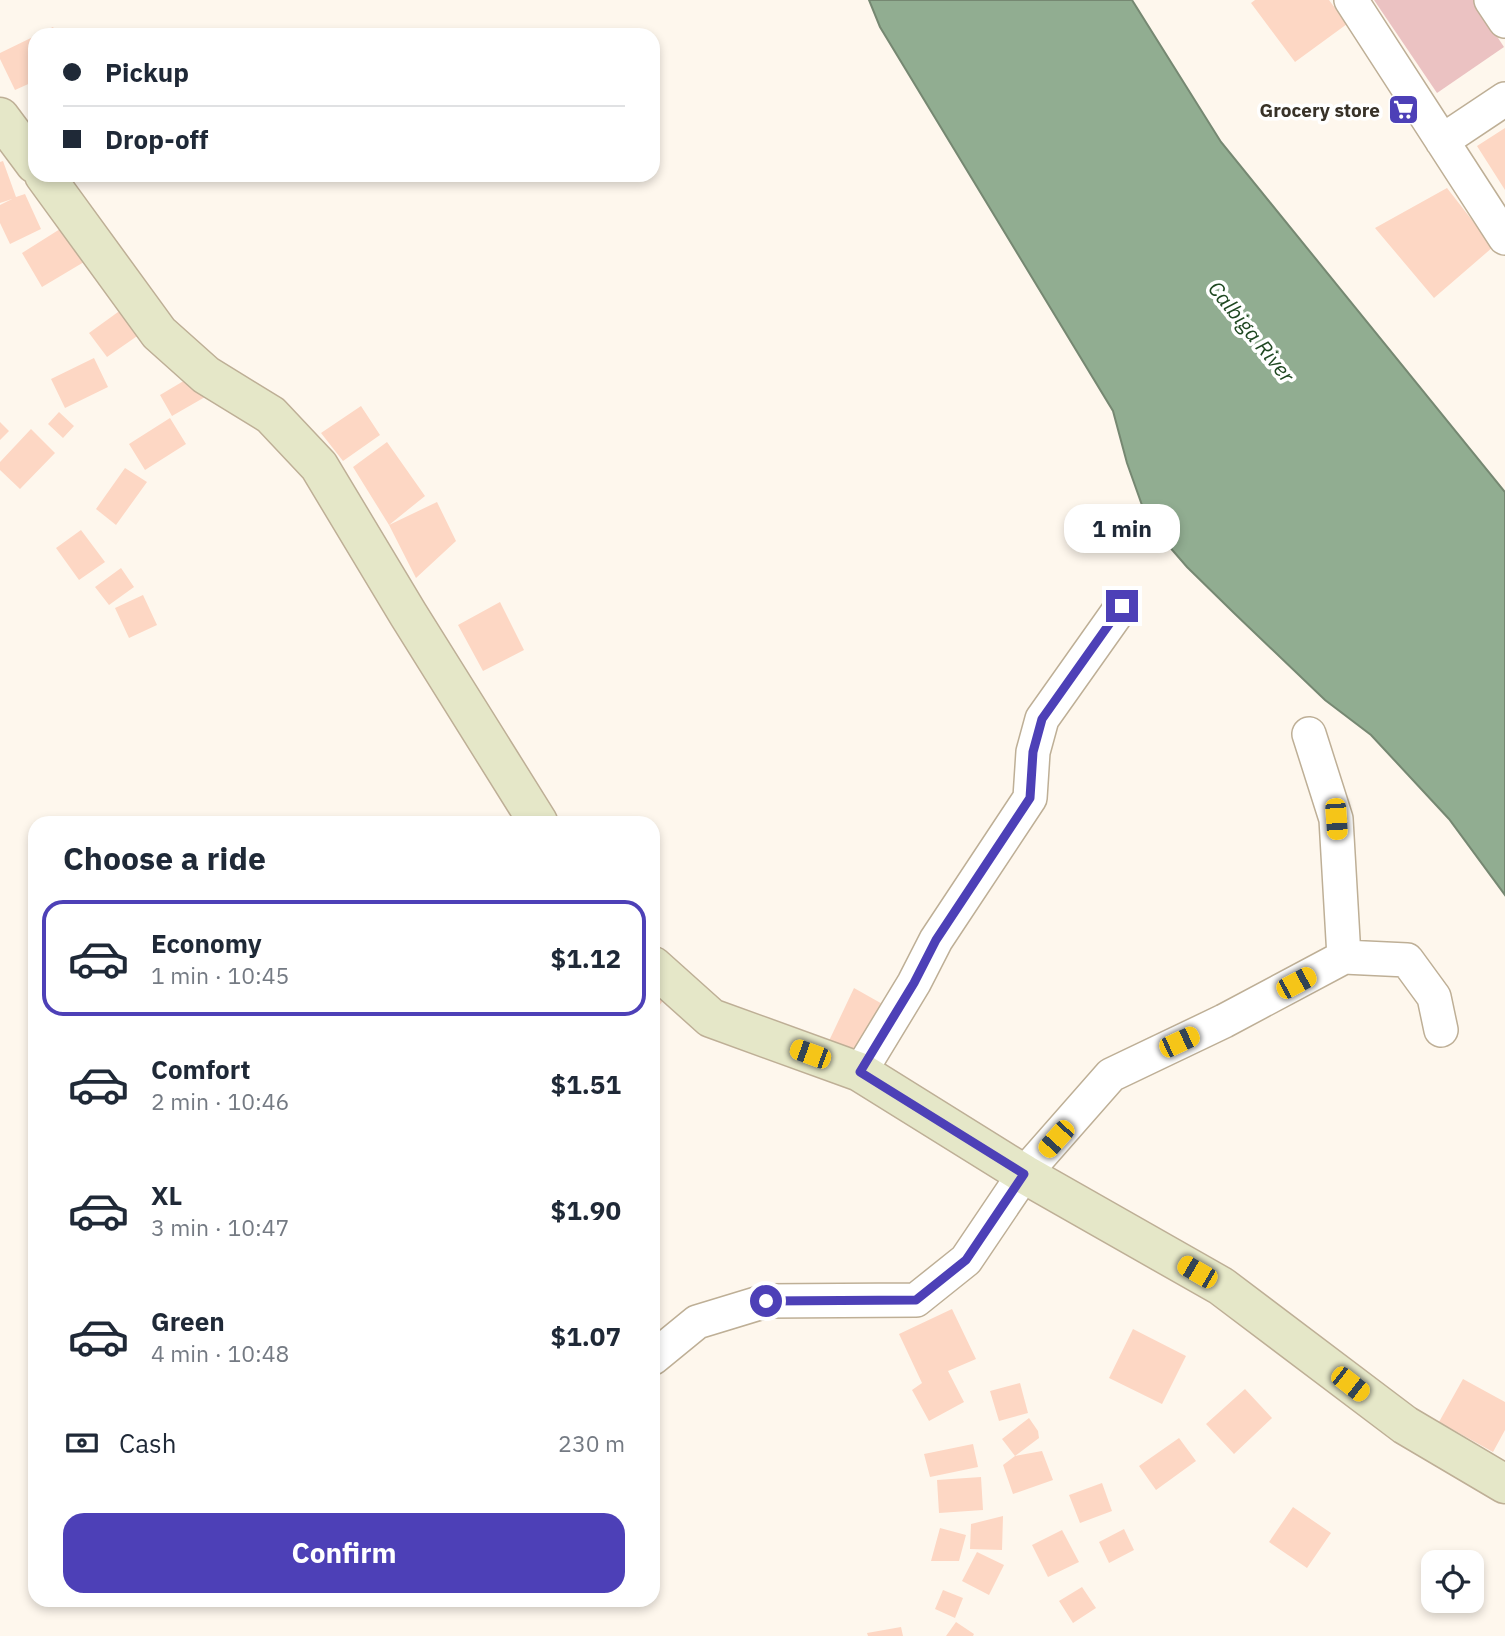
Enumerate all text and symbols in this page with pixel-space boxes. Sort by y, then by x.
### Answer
text: Pickup [105,55,189,89]
supermarket icon: Grocery store [1386,93,1420,127]
place label: Grocery store [1260,98,1380,122]
text: Drop-off [105,122,208,156]
water label: Calbiga River [1202,275,1302,389]
callout: 1 min [1064,504,1180,554]
text: 1 min [1092,513,1152,543]
route end [1106,590,1138,622]
car [1325,797,1348,841]
text: Choose a ride [63,837,266,879]
text: Economy [151,926,262,960]
icon: car [67,927,130,990]
text: $1.12 [551,941,621,975]
text: 1 min · 10:45 [151,960,289,990]
car [1273,964,1320,1002]
car [1156,1024,1203,1060]
car [787,1037,834,1071]
text: Comfort [151,1052,250,1086]
icon: car [67,1053,130,1116]
text: $1.51 [551,1067,621,1101]
text: 2 min · 10:46 [151,1086,289,1116]
car [1035,1116,1078,1162]
text: XL [151,1178,182,1212]
icon: car [67,1179,130,1242]
text: $1.90 [551,1193,621,1227]
text: 3 min · 10:47 [151,1212,289,1242]
car [1174,1252,1221,1292]
route start [750,1285,782,1317]
text: Green [151,1304,225,1338]
icon: car [67,1305,130,1368]
text: $1.07 [551,1319,621,1353]
text: 4 min · 10:48 [151,1338,289,1368]
car [1327,1363,1374,1405]
icon: cash [63,1424,101,1462]
text: Cash [119,1426,176,1460]
text: 230 m [558,1428,625,1458]
button: Confirm [63,1513,625,1593]
map controls [1421,1550,1484,1613]
button: locate [1421,1550,1484,1613]

